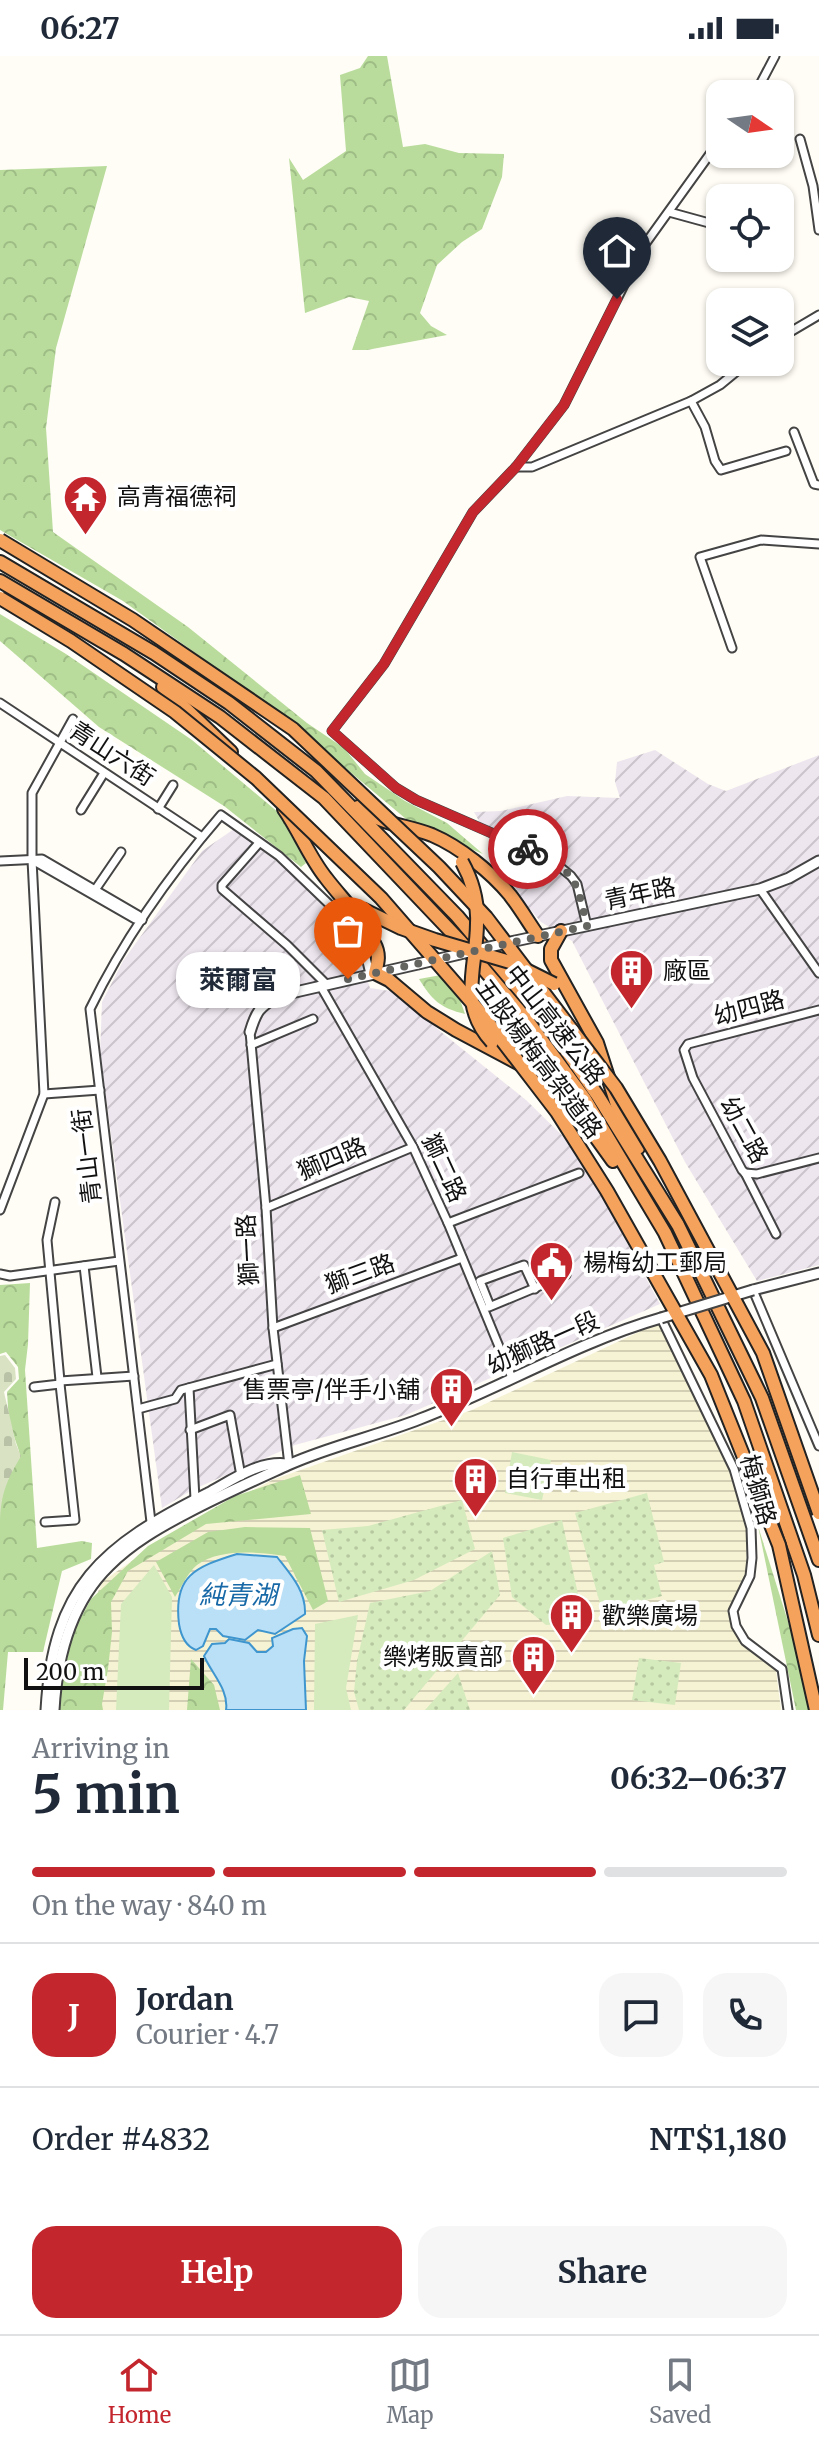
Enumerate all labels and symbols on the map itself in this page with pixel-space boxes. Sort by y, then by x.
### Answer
north arrow [706,80,794,168]
pin [583,217,651,299]
temple icon: 高青福德祠 [62,473,110,536]
place label: 高青福德祠 [117,481,237,512]
street label: 青山六街 [64,714,161,793]
courier [488,809,568,889]
street label: 青年路 [601,871,678,916]
pin [314,897,382,979]
building icon: 廠區 [608,947,656,1010]
callout: 萊爾富 [176,951,300,1007]
place label: 廠區 [663,955,711,986]
street label: 中山高速公路 [499,958,612,1091]
street label: 五股楊梅高架道路 [469,973,610,1145]
street label: 幼四路 [710,983,788,1032]
street label: 幼二路 [713,1091,775,1169]
street label: 青山一街 [65,1107,108,1206]
street label: 獅二路 [415,1129,474,1207]
street label: 獅四路 [293,1130,371,1187]
street label: 獅一路 [230,1213,265,1287]
public building icon: 楊梅幼工郵局 [528,1239,576,1302]
street label: 獅三路 [321,1247,399,1300]
place label: 楊梅幼工郵局 [583,1247,727,1278]
street label: 幼獅路一段 [482,1304,604,1381]
building icon: 售票亭/伴手小舖 [427,1366,475,1429]
place label: 售票亭/伴手小舖 [243,1374,420,1405]
street label: 梅獅路 [734,1451,783,1529]
building icon: 自行車出租 [451,1455,499,1518]
place label: 自行車出租 [506,1463,626,1494]
water label: 純青湖 [199,1578,281,1611]
building icon: 歡樂廣場 [547,1592,595,1655]
place label: 歡樂廣場 [602,1600,698,1631]
building icon: 樂烤販賣部 [510,1633,558,1696]
place label: 樂烤販賣部 [383,1641,503,1672]
scale bar [24,1654,204,1690]

